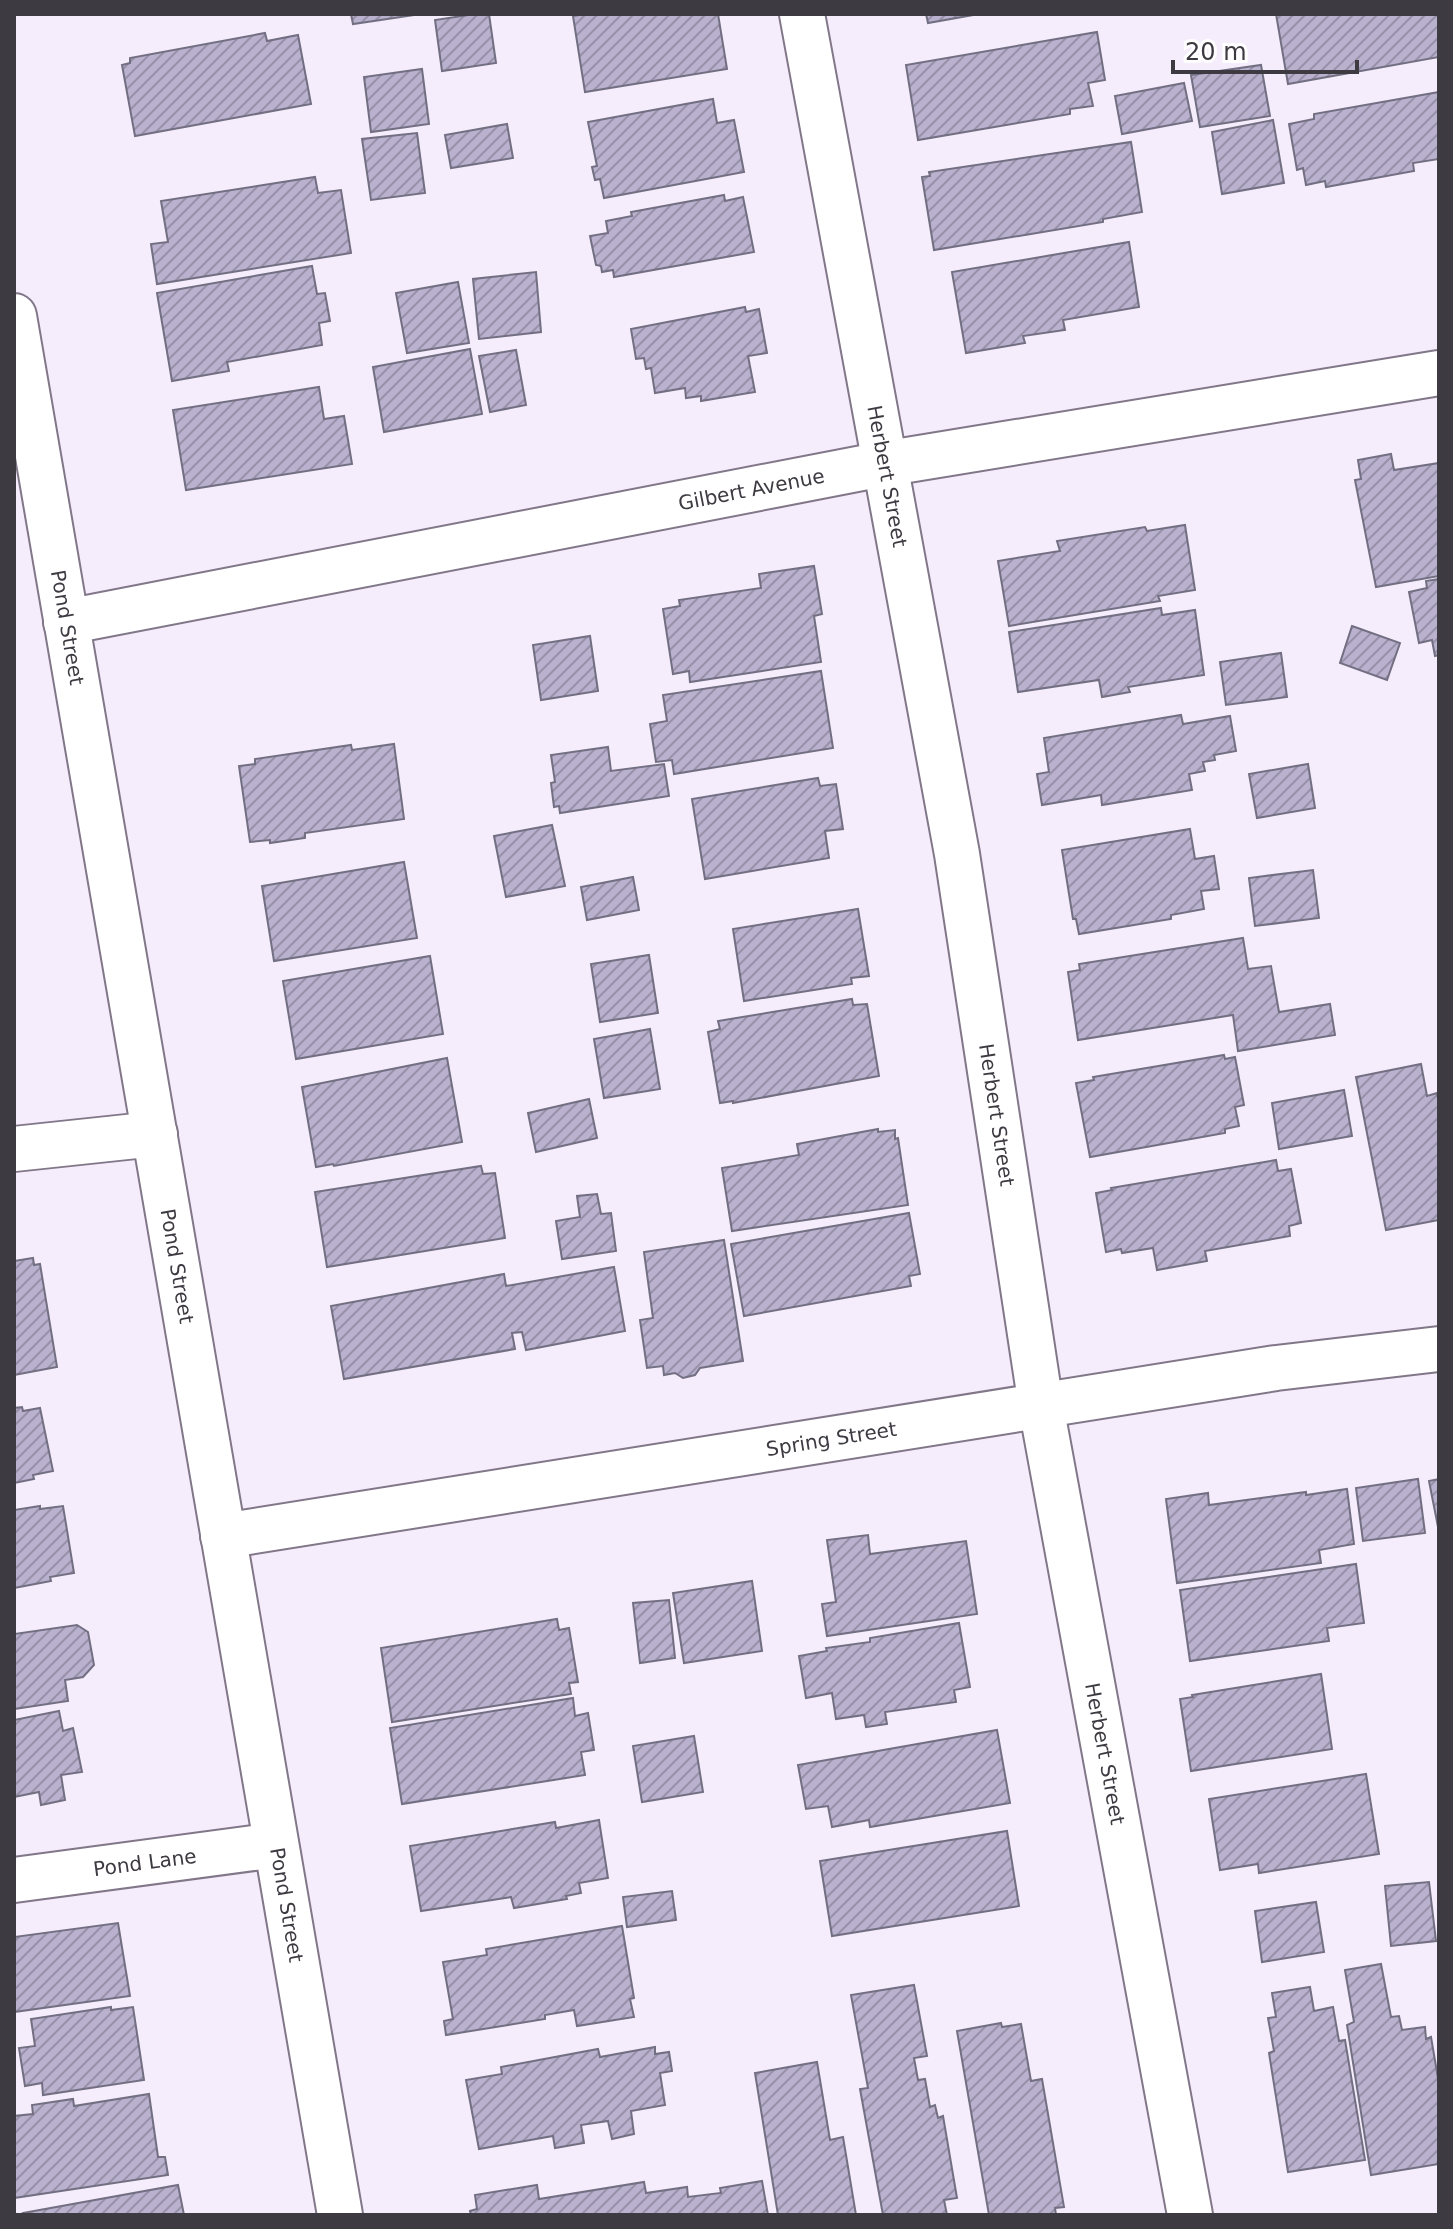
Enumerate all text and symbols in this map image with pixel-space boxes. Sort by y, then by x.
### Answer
scale bar [1173,24,1357,74]
text: 20 m [1185,38,1247,66]
street label: Herbert Street [862,403,912,549]
street label: Gilbert Avenue [676,464,826,515]
street label: Pond Street [46,568,89,687]
street label: Herbert Street [974,1042,1019,1188]
street label: Pond Street [155,1207,199,1326]
street label: Spring Street [764,1417,898,1461]
street label: Herbert Street [1080,1681,1130,1827]
street label: Pond Lane [92,1844,198,1881]
street label: Pond Street [265,1845,308,1964]

